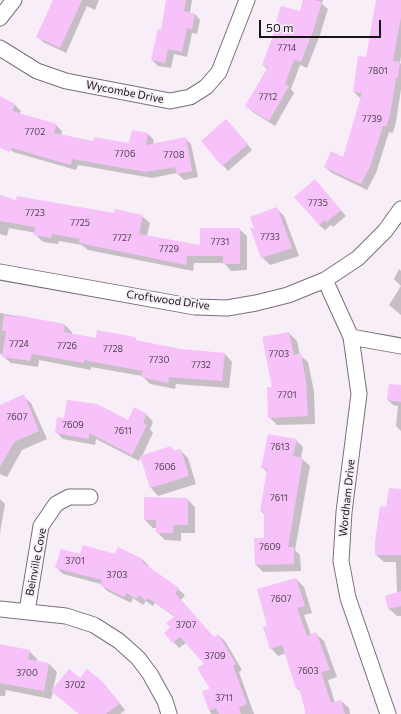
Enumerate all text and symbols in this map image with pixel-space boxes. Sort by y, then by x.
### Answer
scale bar [261,12,383,38]
text: 50 m [266,20,294,34]
house number: 7714 [278,43,296,53]
house number: 7801 [368,66,388,76]
street label: Wycombe Drive [85,78,165,106]
house number: 7712 [259,92,277,102]
house number: 7739 [362,114,382,124]
house number: 7702 [25,127,45,137]
house number: 7706 [115,149,135,159]
house number: 7708 [164,150,184,160]
house number: 7735 [308,198,328,208]
house number: 7723 [25,208,45,218]
house number: 7725 [70,218,90,228]
house number: 7733 [260,232,280,242]
house number: 7727 [112,233,132,243]
house number: 7731 [211,237,229,247]
house number: 7729 [159,244,179,254]
street label: Croftwood Drive [126,288,210,312]
house number: 7724 [9,339,29,349]
house number: 7726 [57,341,77,351]
house number: 7728 [103,344,123,354]
house number: 7703 [269,349,289,359]
house number: 7730 [149,355,169,365]
house number: 7732 [191,360,211,370]
house number: 7701 [277,390,297,400]
house number: 7607 [7,412,27,422]
house number: 7609 [62,420,84,430]
house number: 7611 [114,426,132,436]
house number: 7613 [270,442,290,452]
street label: Wordham Drive [336,459,358,537]
house number: 7606 [154,462,176,472]
house number: 7611 [270,493,288,503]
street label: Beinville Cove [23,527,49,597]
house number: 7609 [259,542,281,552]
house number: 3701 [65,556,85,566]
house number: 3703 [107,570,127,580]
house number: 7607 [271,594,291,604]
house number: 3707 [176,620,196,630]
house number: 3709 [204,651,226,661]
house number: 7603 [297,666,319,676]
house number: 3700 [16,668,38,678]
house number: 3702 [65,680,85,690]
house number: 3711 [215,693,233,703]

